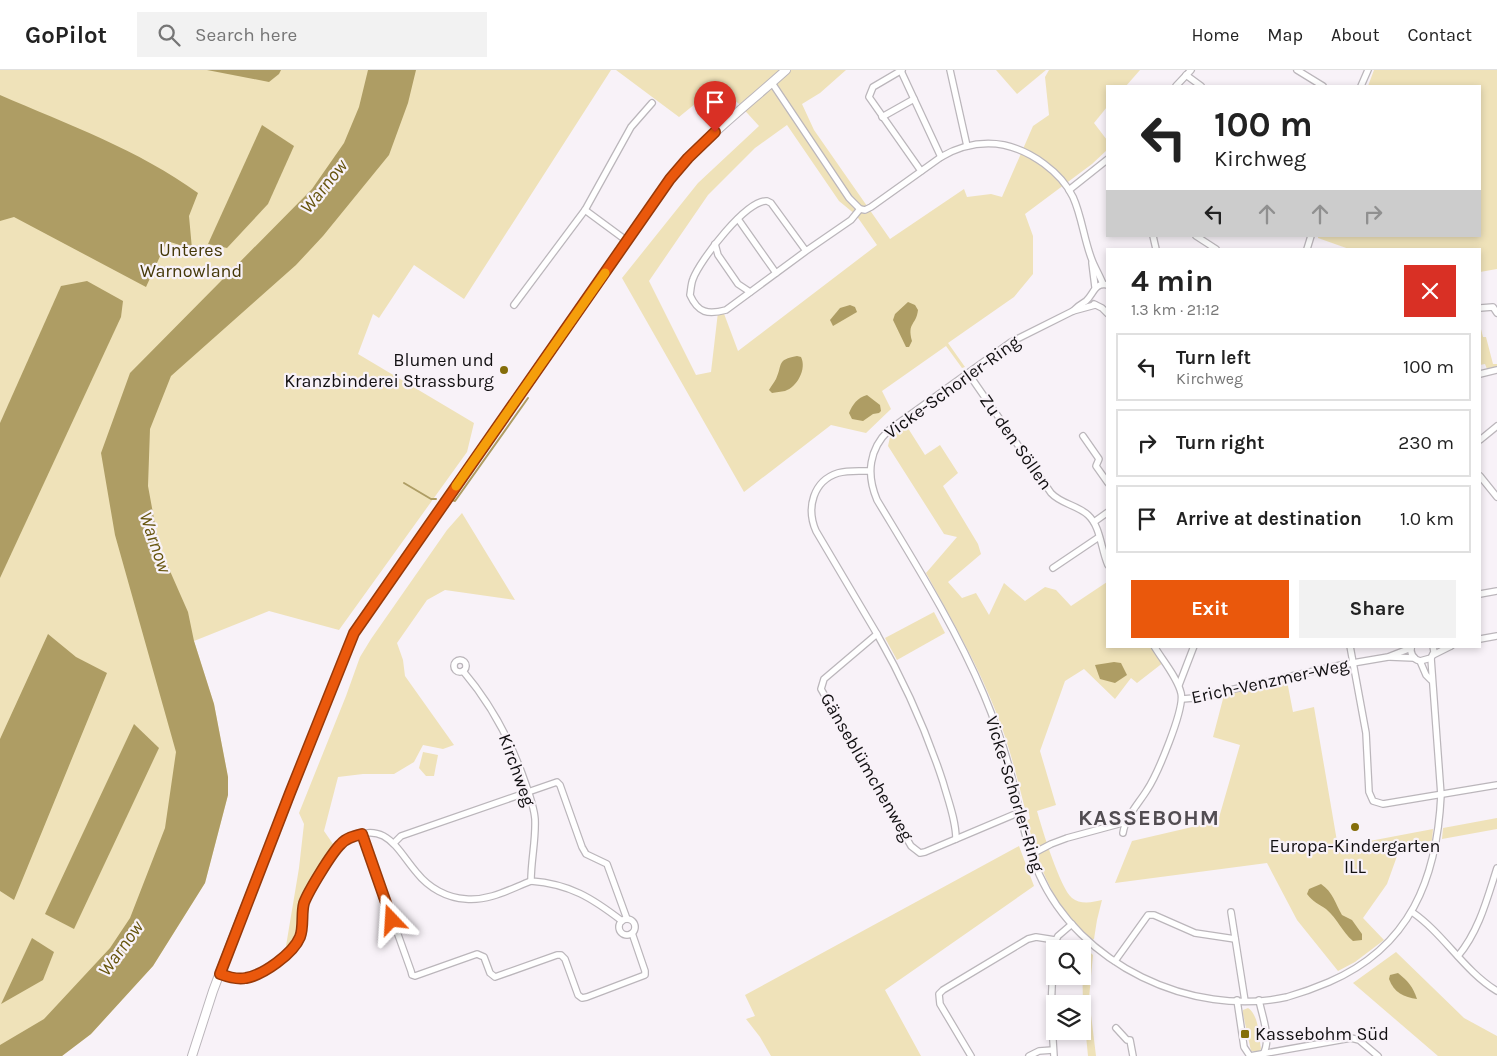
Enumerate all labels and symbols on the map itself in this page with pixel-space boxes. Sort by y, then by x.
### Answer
pin [694,81,736,132]
water label: Warnow [295,155,352,218]
park label: Unteres Warnowland [140,239,242,282]
street label: Vicke-Schorler-Ring [880,330,1024,444]
place label: Blumen und Kranzbinderei Strassburg [284,349,494,392]
marker: Blumen und Kranzbinderei Strassburg [498,364,510,376]
street label: Zu den Söllen [975,390,1057,494]
water label: Warnow [134,509,176,576]
street label: Erich-Venzmer-Weg [1189,654,1351,708]
street label: Gänseblümchenweg [816,689,918,845]
street label: Vicke-Schorler-Ring [981,713,1049,875]
street label: Kirchweg [494,731,540,809]
district label: KASSEBOHM [1078,805,1220,831]
marker: Europa-Kindergarten ILL [1349,821,1361,833]
place label: Europa-Kindergarten ILL [1270,835,1440,878]
position arrow [365,893,417,945]
water label: Warnow [93,916,149,980]
place label: Kassebohm Süd [1255,1023,1389,1045]
marker: Kassebohm Süd [1239,1028,1251,1040]

